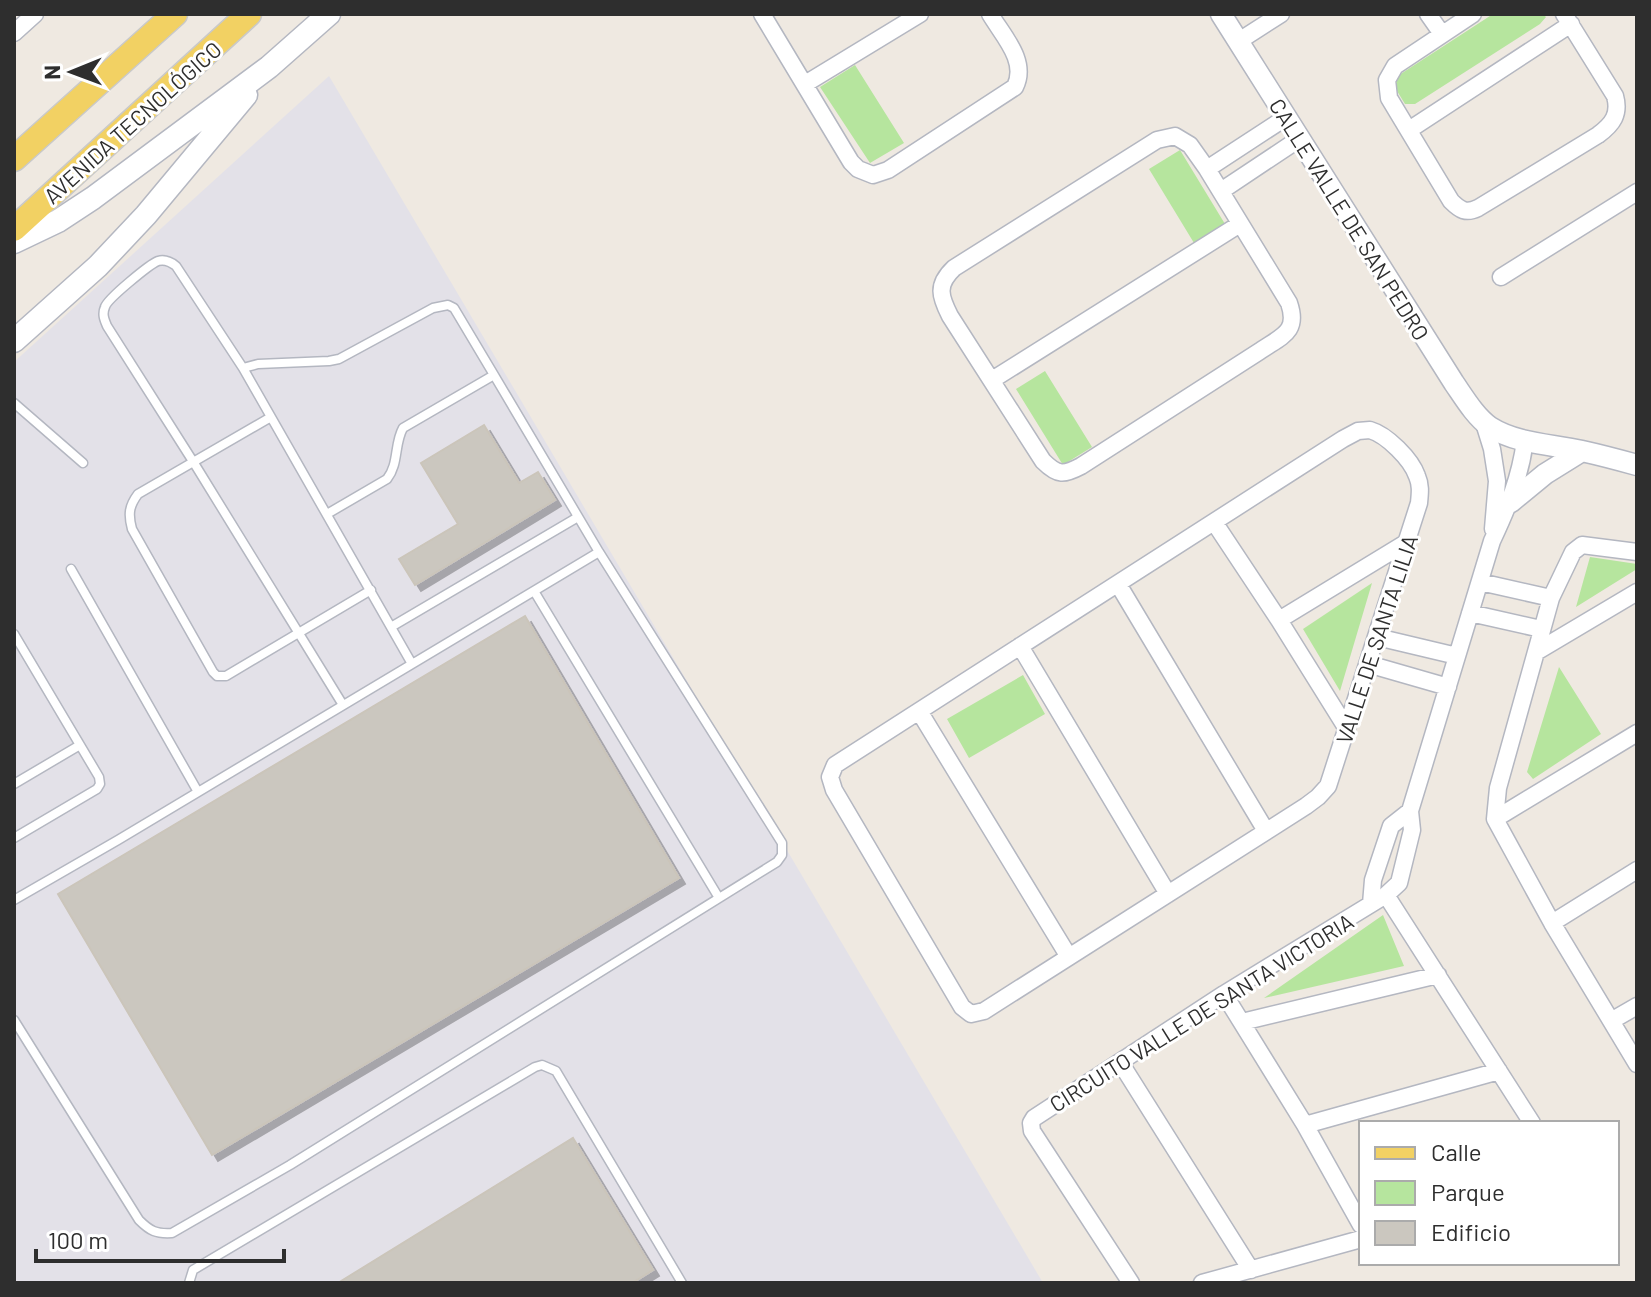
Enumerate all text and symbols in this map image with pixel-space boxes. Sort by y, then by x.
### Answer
north arrow [32,32,112,112]
street label: AVENIDA TECNOLÓGICO [38,35,226,209]
street label: CALLE VALLE DE SAN PEDRO [1265,93,1435,345]
street label: VALLE DE SANTA LILIA [1330,531,1422,747]
street label: CIRCUITO VALLE DE SANTA VICTORIA [1044,907,1358,1117]
legend [1359,1121,1619,1265]
text: Calle [1431,1137,1482,1166]
text: Parque [1431,1177,1505,1206]
scale bar [36,1213,284,1263]
text: Edificio [1431,1217,1511,1246]
text: 100 m [48,1225,108,1254]

